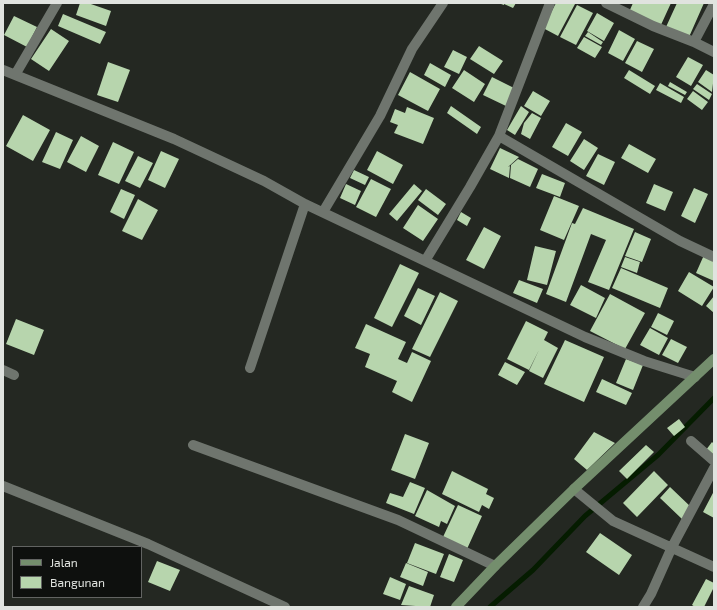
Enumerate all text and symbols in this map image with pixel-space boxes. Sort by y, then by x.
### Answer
legend [12,546,142,598]
text: Jalan [50,555,78,569]
text: Bangunan [50,575,105,589]

